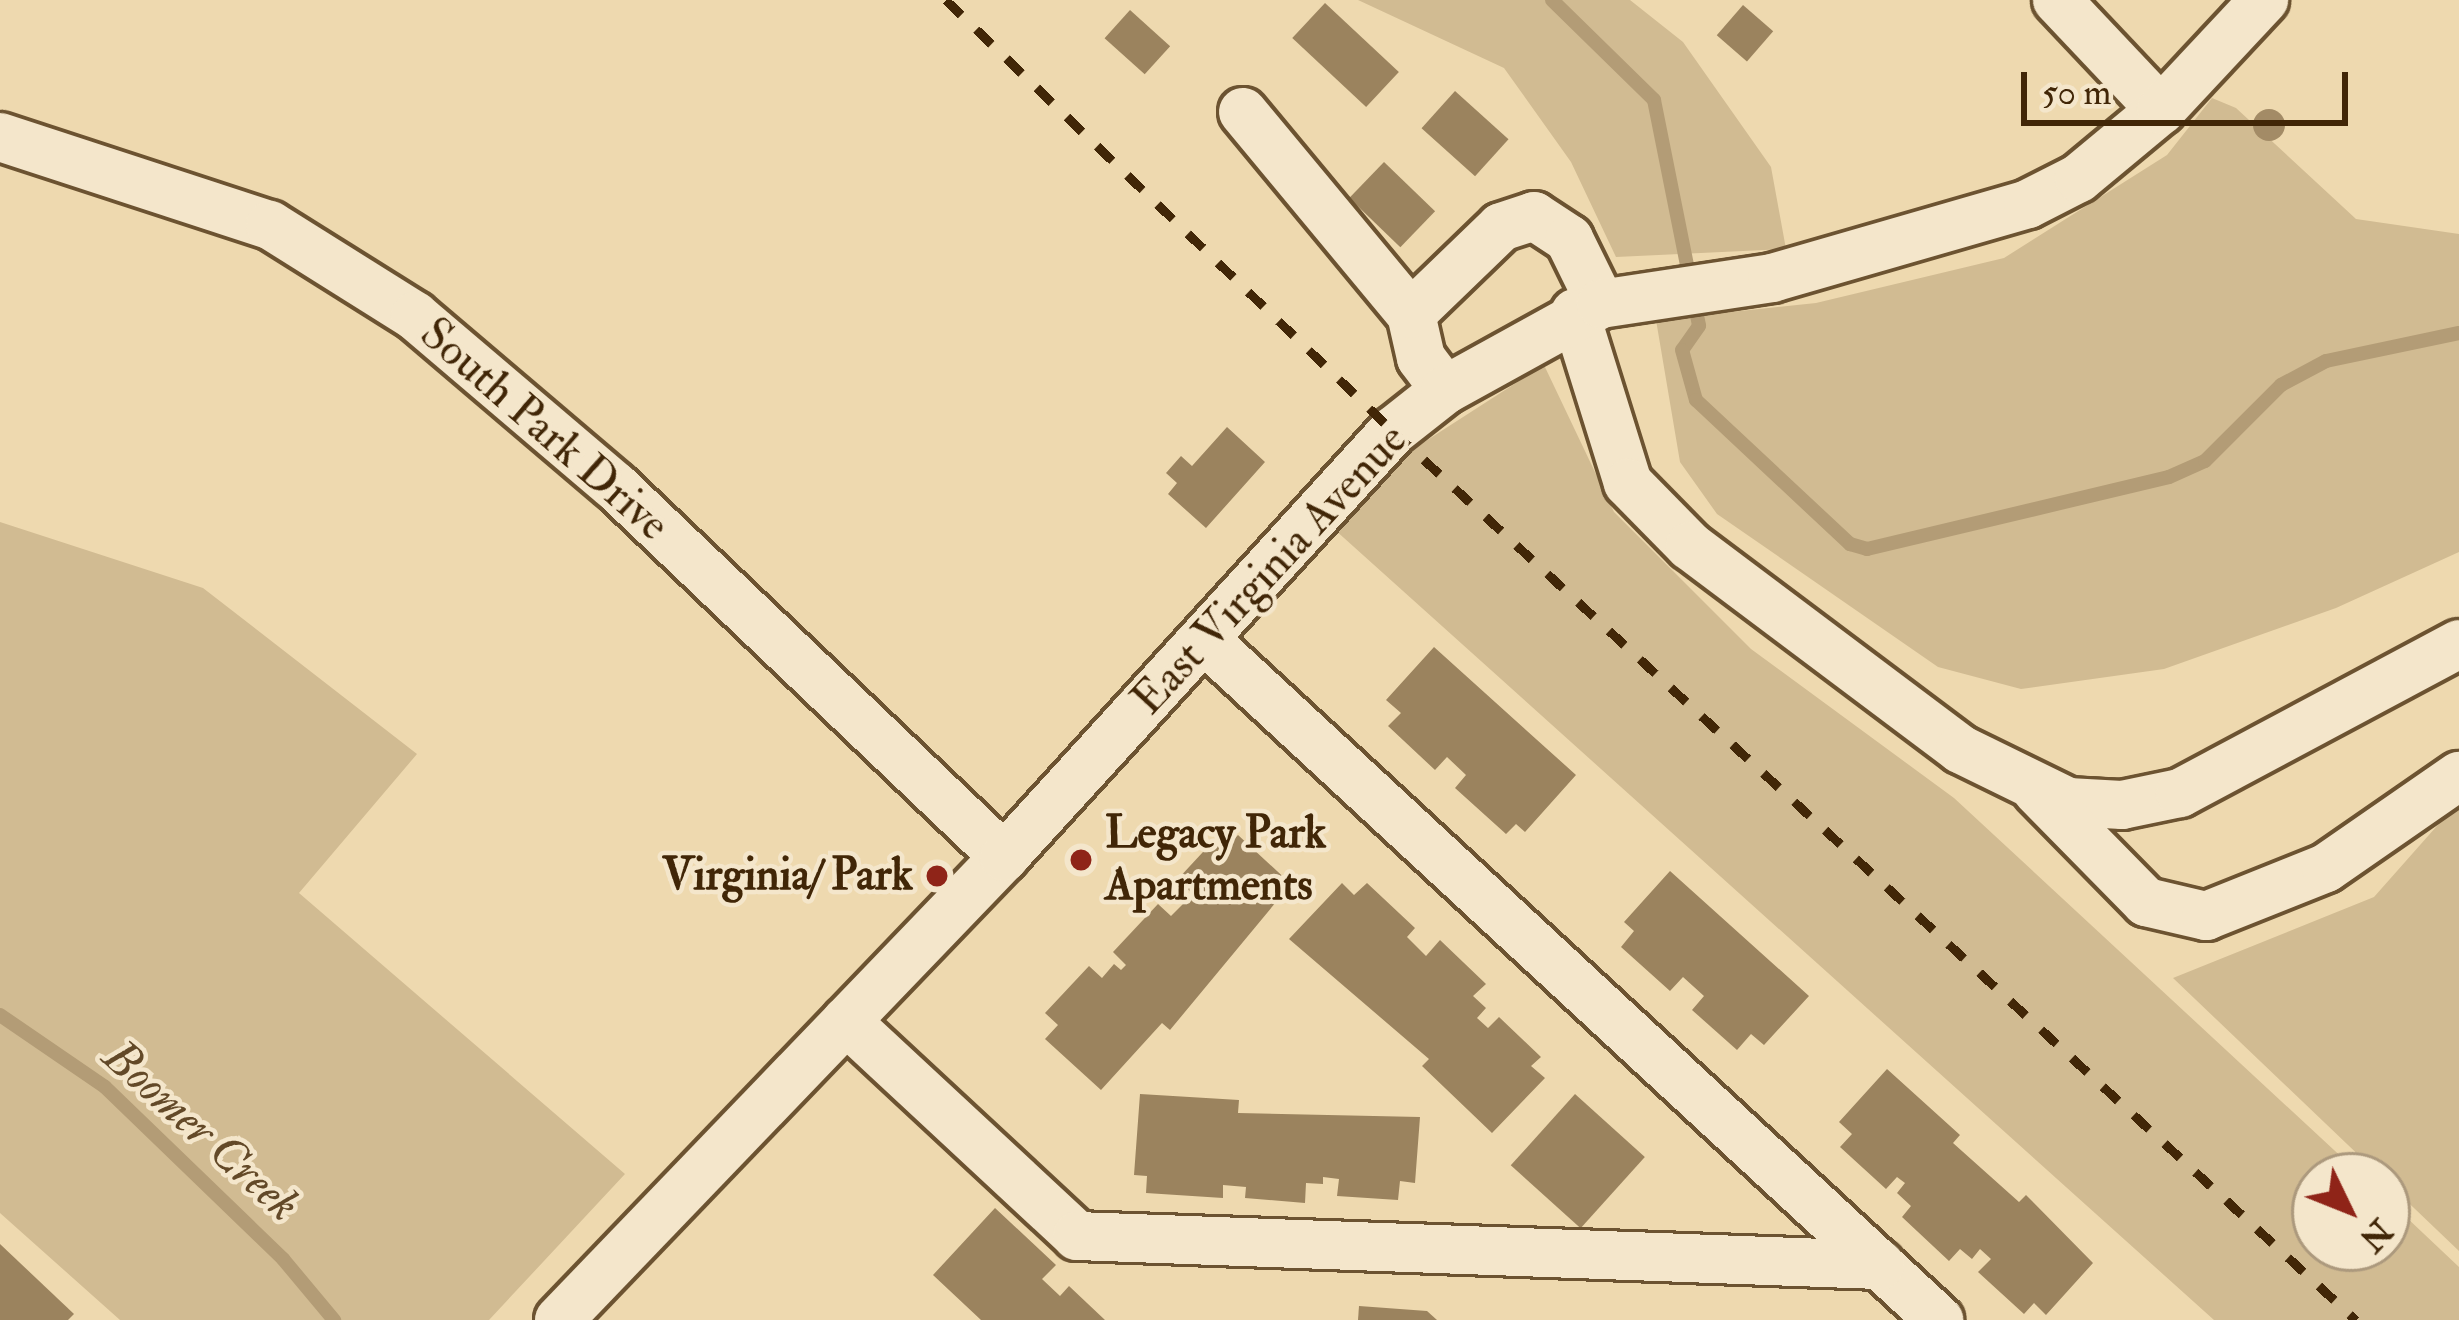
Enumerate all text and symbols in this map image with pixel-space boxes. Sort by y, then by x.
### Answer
scale bar [2027,48,2354,122]
text: 50 m [2042,70,2111,115]
street label: South Park Drive [409,307,679,553]
street label: East Virginia Avenue [1121,413,1419,727]
place label: Legacy Park Apartments [1105,807,1326,913]
marker: Legacy Park Apartments [1068,847,1094,873]
place label: Virginia/ Park [662,849,913,903]
marker: Virginia/ Park [924,863,950,889]
water label: Boomer Creek [91,1028,311,1234]
north arrow [2291,1152,2411,1272]
text: N [2350,1210,2401,1260]

